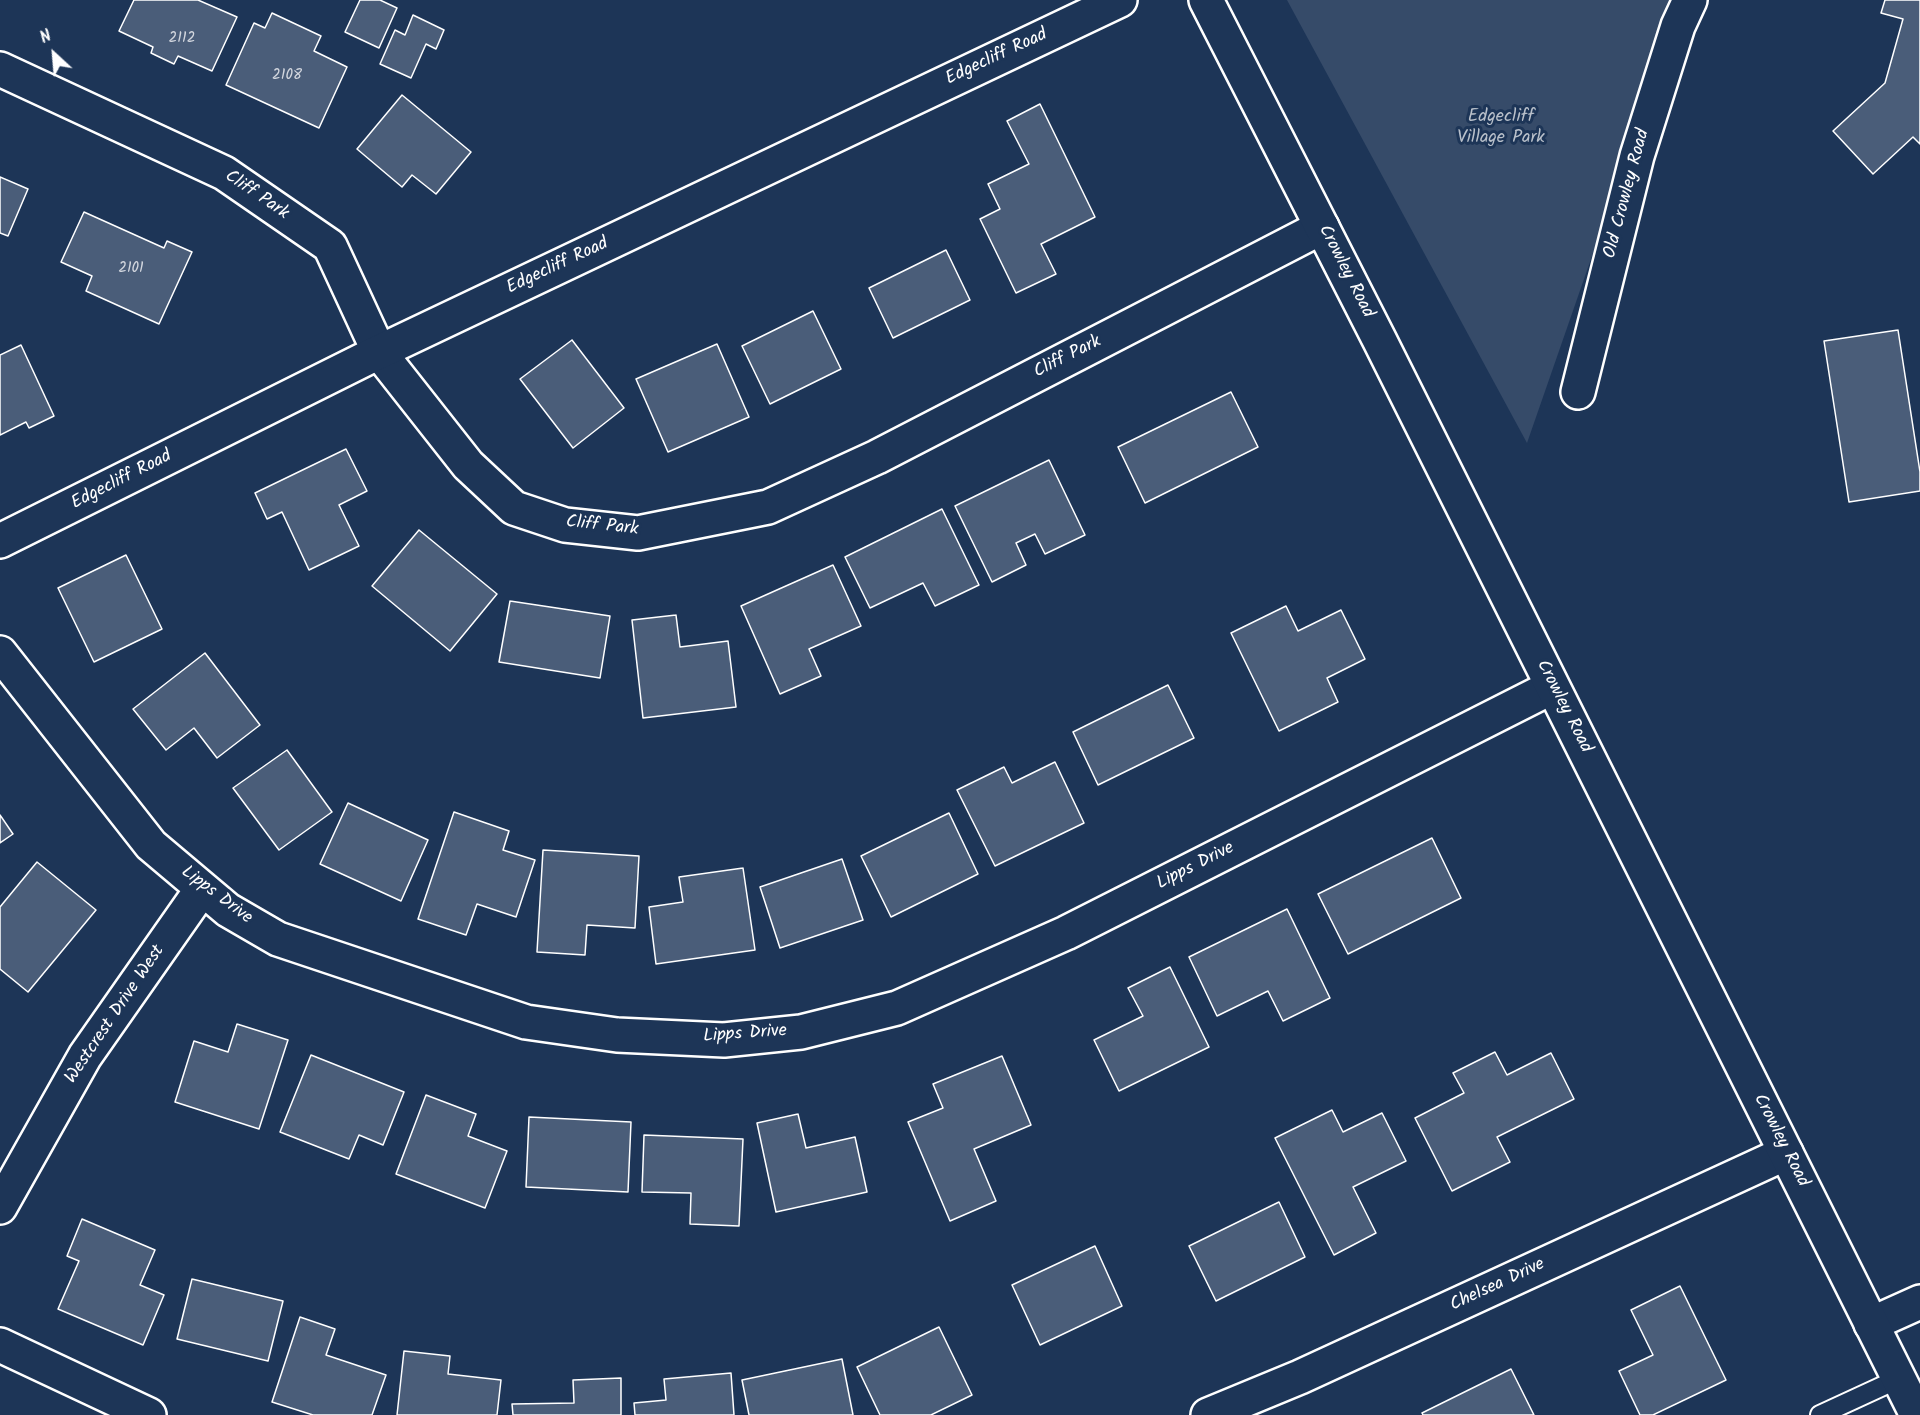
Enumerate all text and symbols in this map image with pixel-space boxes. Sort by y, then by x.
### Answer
north arrow [24,24,84,84]
text: N [36,24,56,51]
street label: Edgecliff Road [943,25,1051,91]
house number: 2112 [169,30,195,48]
house number: 2108 [272,67,302,85]
park label: Edgecliff Village Park [1457,107,1545,150]
street label: Old Crowley Road [1600,127,1656,261]
street label: Cliff Park [220,167,292,225]
street label: Crowley Road [1312,222,1378,322]
street label: Edgecliff Road [504,234,612,300]
house number: 2101 [118,260,144,278]
street label: Cliff Park [1031,332,1105,384]
street label: Edgecliff Road [68,446,176,516]
street label: Cliff Park [565,512,639,542]
street label: Crowley Road [1530,657,1596,757]
street label: Lipps Drive [1154,838,1238,896]
street label: Lipps Drive [176,862,256,930]
street label: Westcrest Drive West [62,942,170,1088]
street label: Lipps Drive [702,1021,788,1049]
street label: Crowley Road [1747,1091,1813,1191]
street label: Chelsea Drive [1447,1255,1549,1317]

